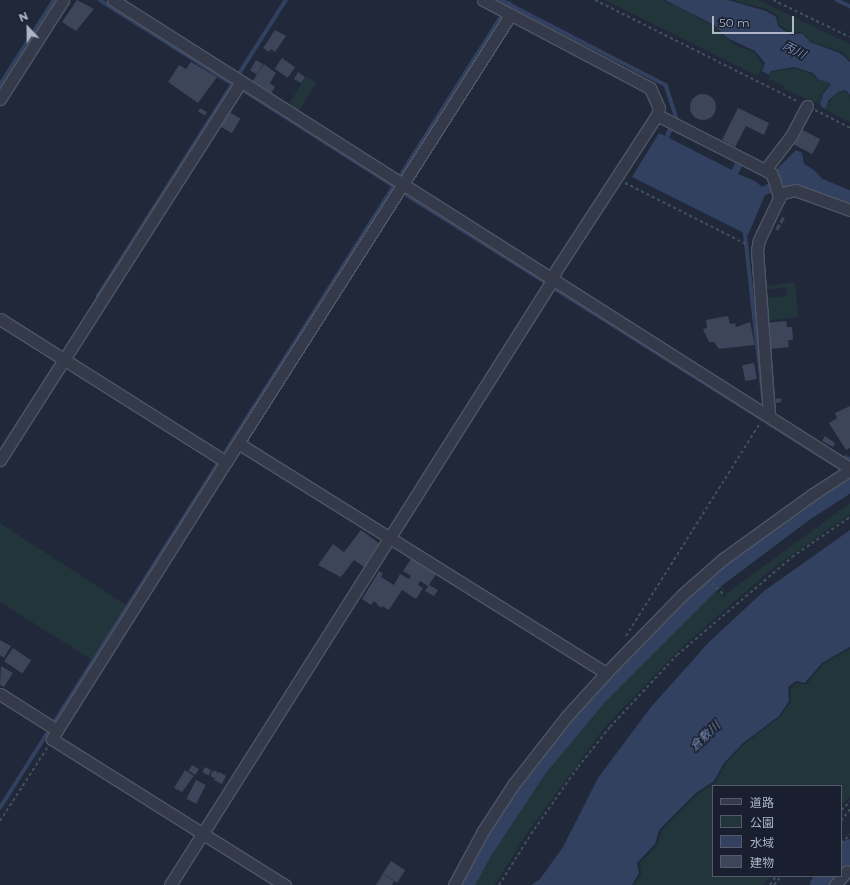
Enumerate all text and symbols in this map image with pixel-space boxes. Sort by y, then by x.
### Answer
north arrow [8,8,48,48]
scale bar [714,8,796,34]
text: N [17,9,30,25]
text: 50 m [719,15,750,30]
water label: 丙川 [780,38,808,62]
water label: 倉敷川 [687,718,723,754]
legend [712,785,842,877]
text: 道路 [750,795,774,810]
text: 公園 [750,815,774,830]
text: 水域 [750,835,774,850]
text: 建物 [750,855,774,870]

